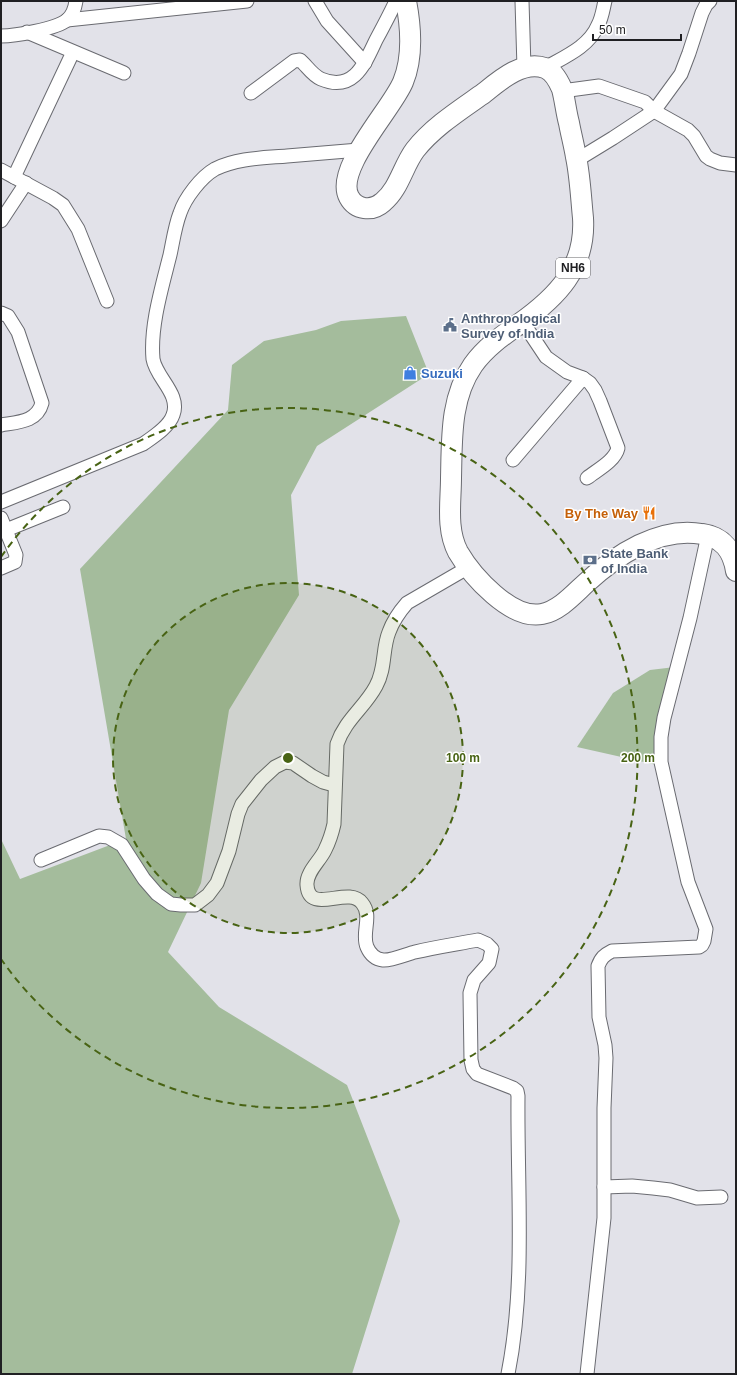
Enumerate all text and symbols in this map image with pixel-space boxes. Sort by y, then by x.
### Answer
scale bar [593,16,681,42]
text: 50 m [599,23,626,37]
road number: NH6 [556,258,590,278]
place label: Anthropological Survey of India [461,311,561,341]
public building icon: Anthropological Survey of India [442,317,458,333]
shop icon: Suzuki [402,365,418,381]
place label: Suzuki [421,366,463,381]
restaurant icon: By The Way [641,505,657,521]
place label: By The Way [565,506,639,521]
place label: State Bank of India [601,546,669,576]
bank icon: State Bank of India [582,552,598,568]
centre of rings [281,751,295,765]
text: 100 m [446,751,480,765]
text: 200 m [621,751,655,765]

